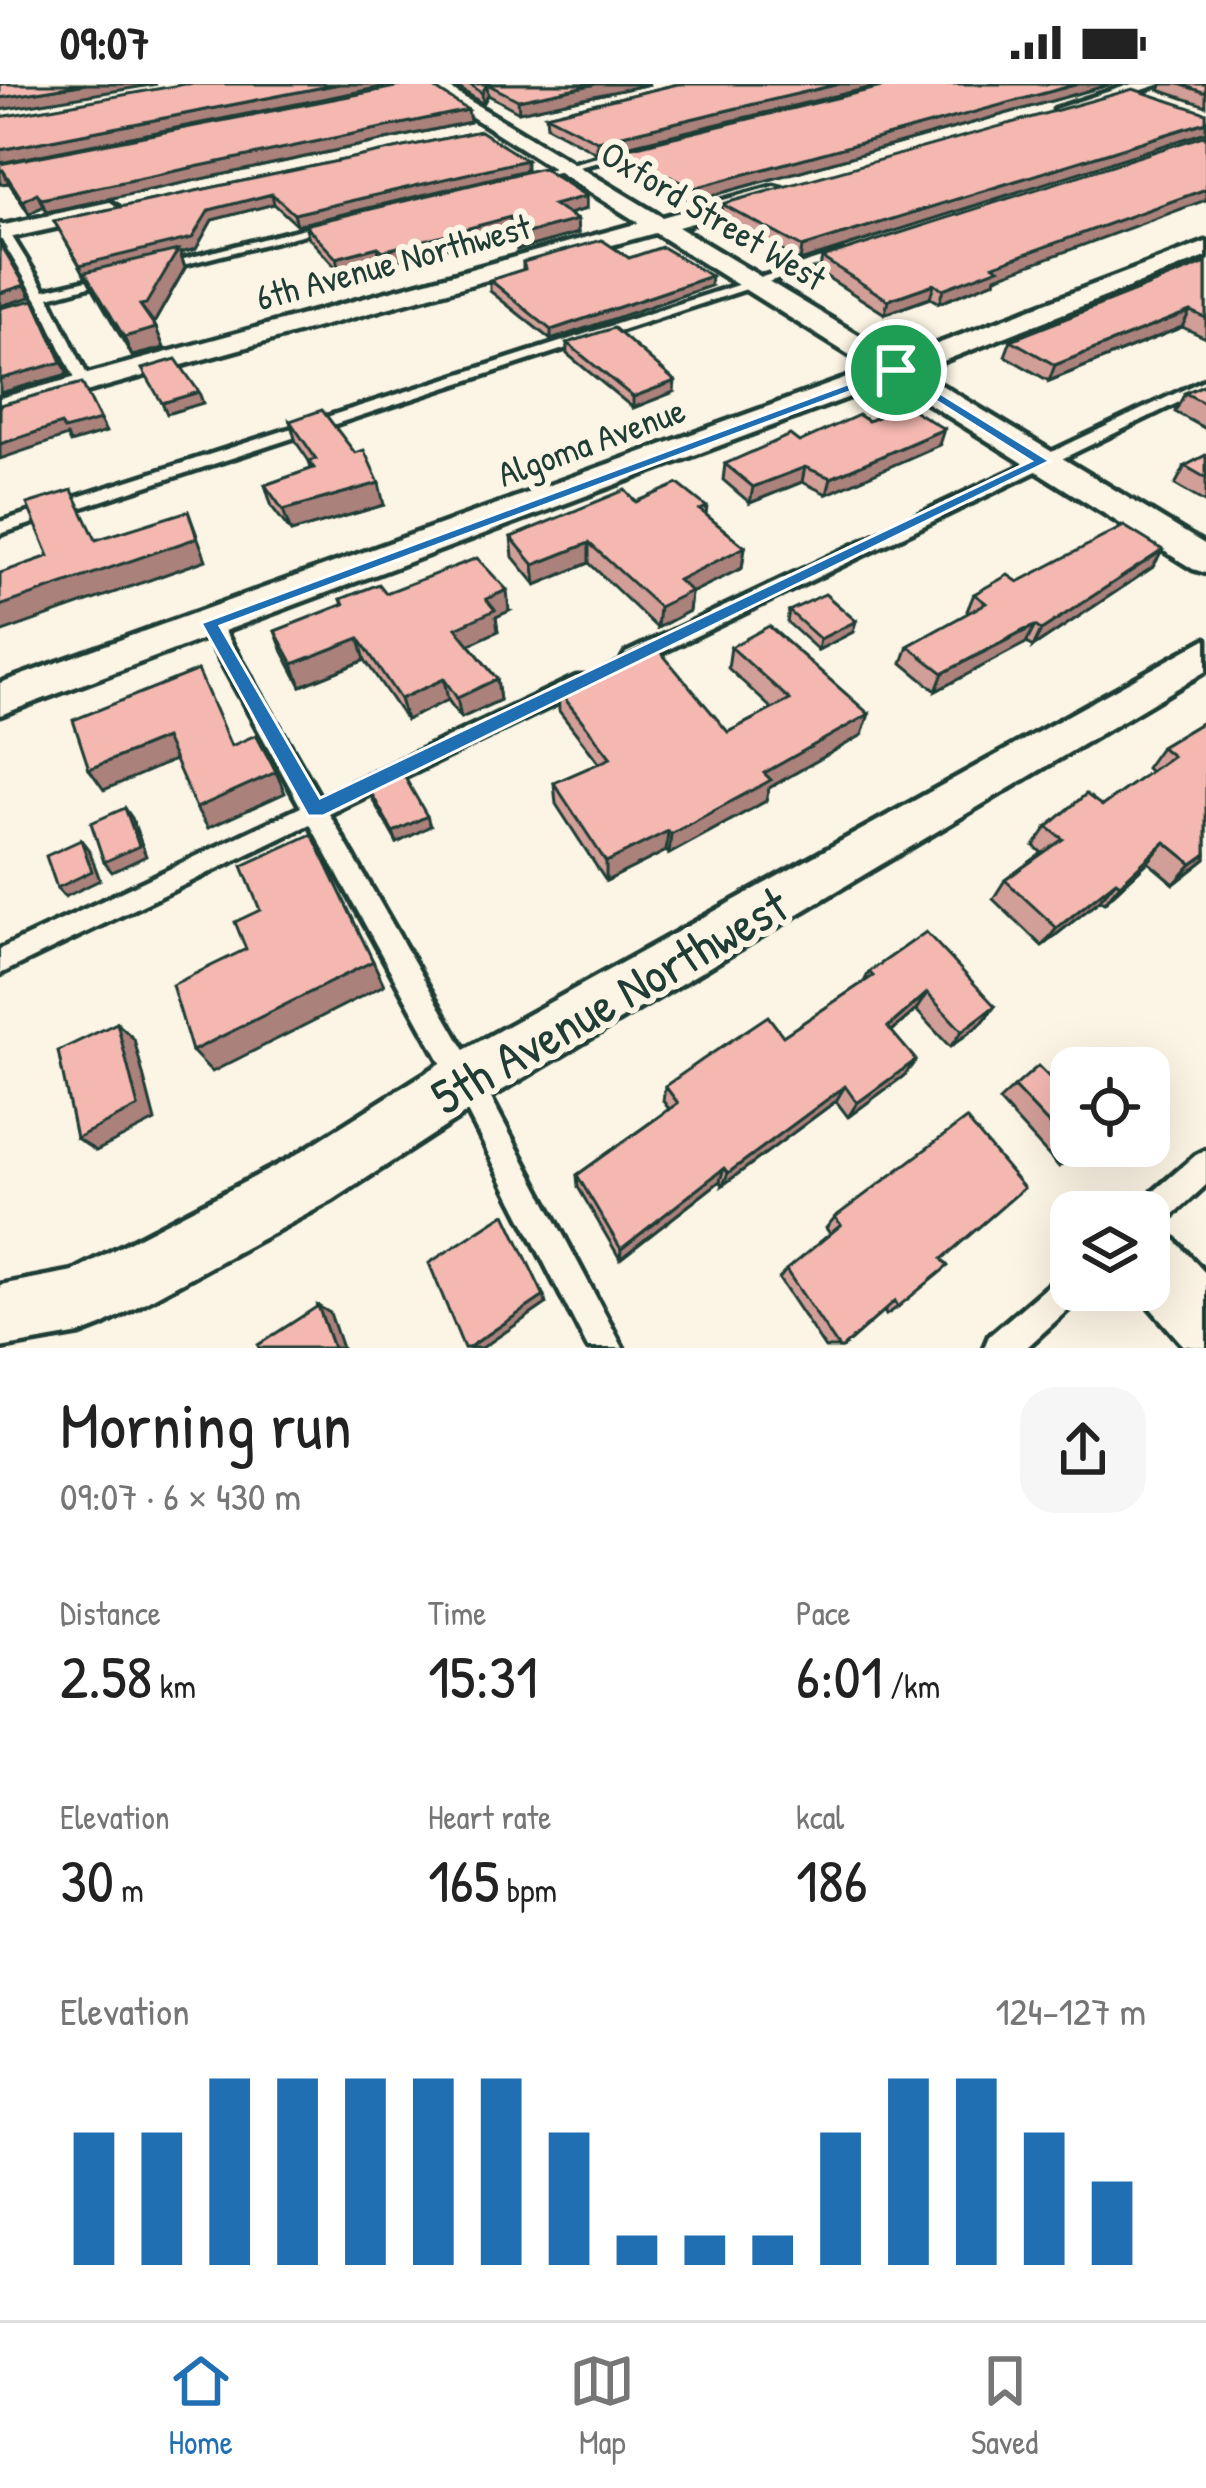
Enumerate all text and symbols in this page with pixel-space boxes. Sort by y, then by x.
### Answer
text: 09:07 [60,12,150,73]
street label: Oxford Street West [592,128,836,302]
street label: 6th Avenue Northwest [250,201,536,321]
pin [845,319,947,421]
icon: arrive [863,337,929,403]
street label: Algoma Avenue [491,384,691,498]
street label: 5th Avenue Northwest [418,869,801,1130]
map controls [1050,1047,1170,1311]
button: locate [1050,1047,1170,1167]
button: layers [1050,1191,1170,1311]
text: Morning run [60,1379,352,1469]
button: share [1020,1387,1146,1513]
text: 09:07 · 6 × 430 m [60,1469,301,1522]
text: Distance [60,1591,161,1635]
text: Time [428,1591,486,1635]
text: Pace [796,1591,851,1635]
text: 2.58 [60,1635,152,1717]
text: 15:31 [428,1635,538,1717]
text: 6:01 [796,1635,883,1717]
text: km [152,1664,196,1708]
text: /km [883,1664,940,1708]
text: Elevation [60,1795,170,1839]
text: Heart rate [428,1795,551,1839]
text: kcal [796,1795,844,1839]
text: 30 [60,1839,114,1921]
text: 165 [428,1839,499,1921]
text: 186 [796,1839,868,1921]
text: m [114,1868,144,1912]
text: bpm [499,1868,557,1912]
text: Elevation [60,1984,190,2037]
text: 124–127 m [995,1984,1146,2037]
tab: Home [168,2348,234,2464]
tab: Map [569,2348,635,2464]
tab: Saved [971,2348,1038,2464]

